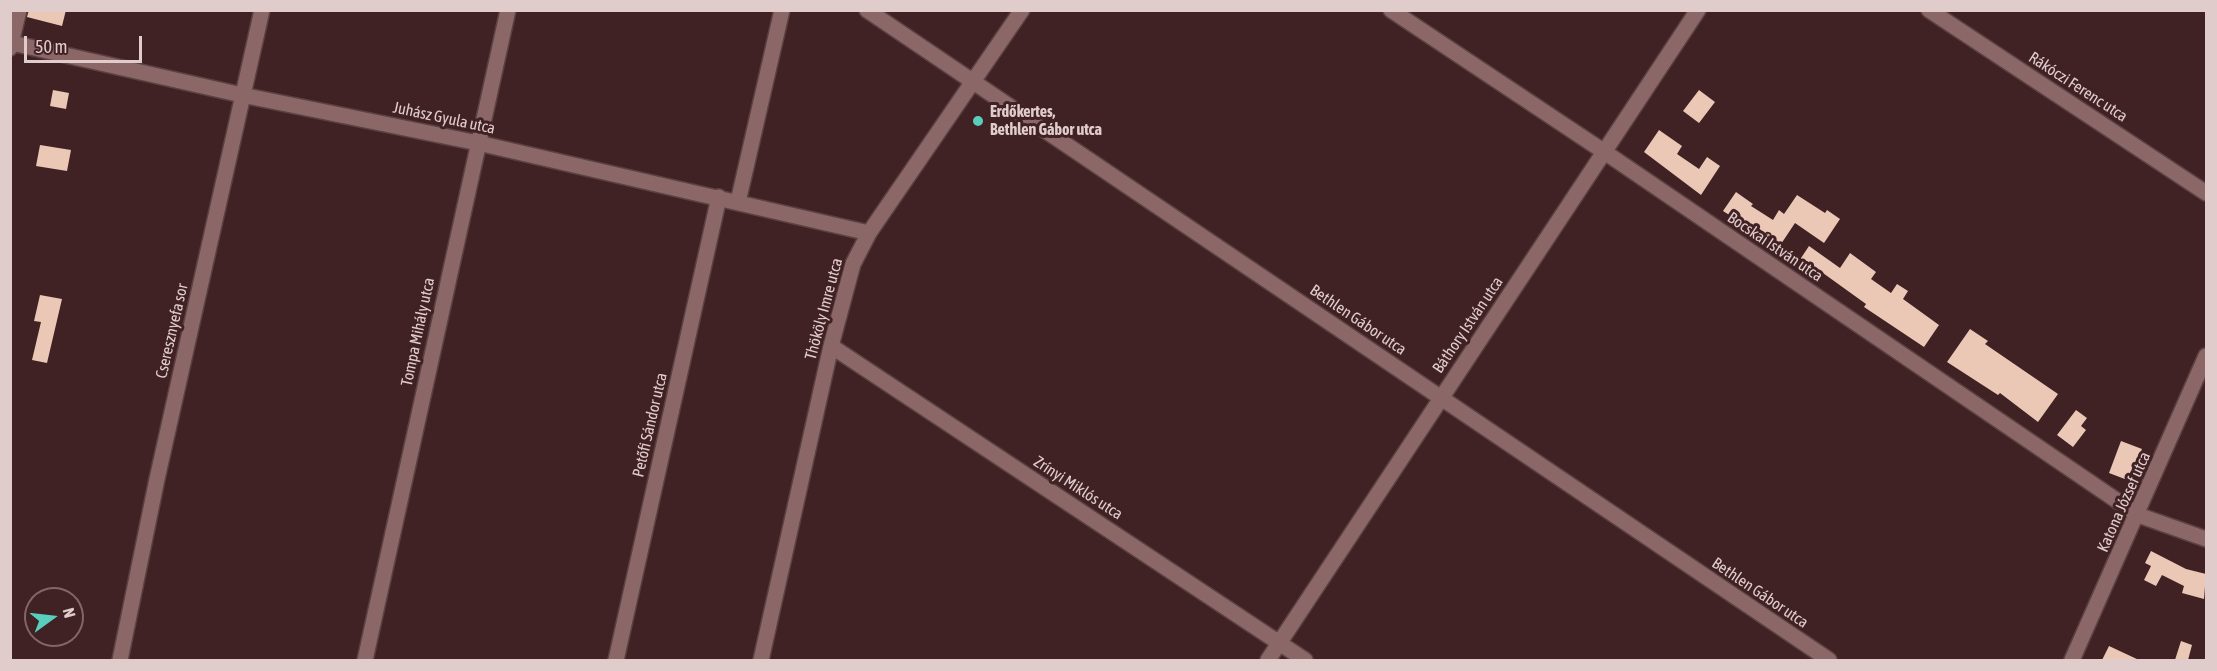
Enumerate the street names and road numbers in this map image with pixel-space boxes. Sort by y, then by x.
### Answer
street label: Rákóczi Ferenc utca [2025,48,2131,126]
street label: Juhász Gyula utca [391,98,497,138]
street label: Bocskai István utca [1724,208,1826,286]
street label: Thököly Imre utca [801,256,847,362]
street label: Báthory István utca [1429,273,1507,377]
street label: Tompa Mihály utca [397,276,439,388]
street label: Bethlen Gábor utca [1306,281,1410,359]
street label: Cseresznyefa sor [152,282,192,380]
street label: Petőfi Sándor utca [629,371,671,479]
street label: Katona József utca [2093,449,2155,555]
street label: Zrínyi Miklós utca [1030,452,1126,524]
street label: Bethlen Gábor utca [1708,554,1812,632]

